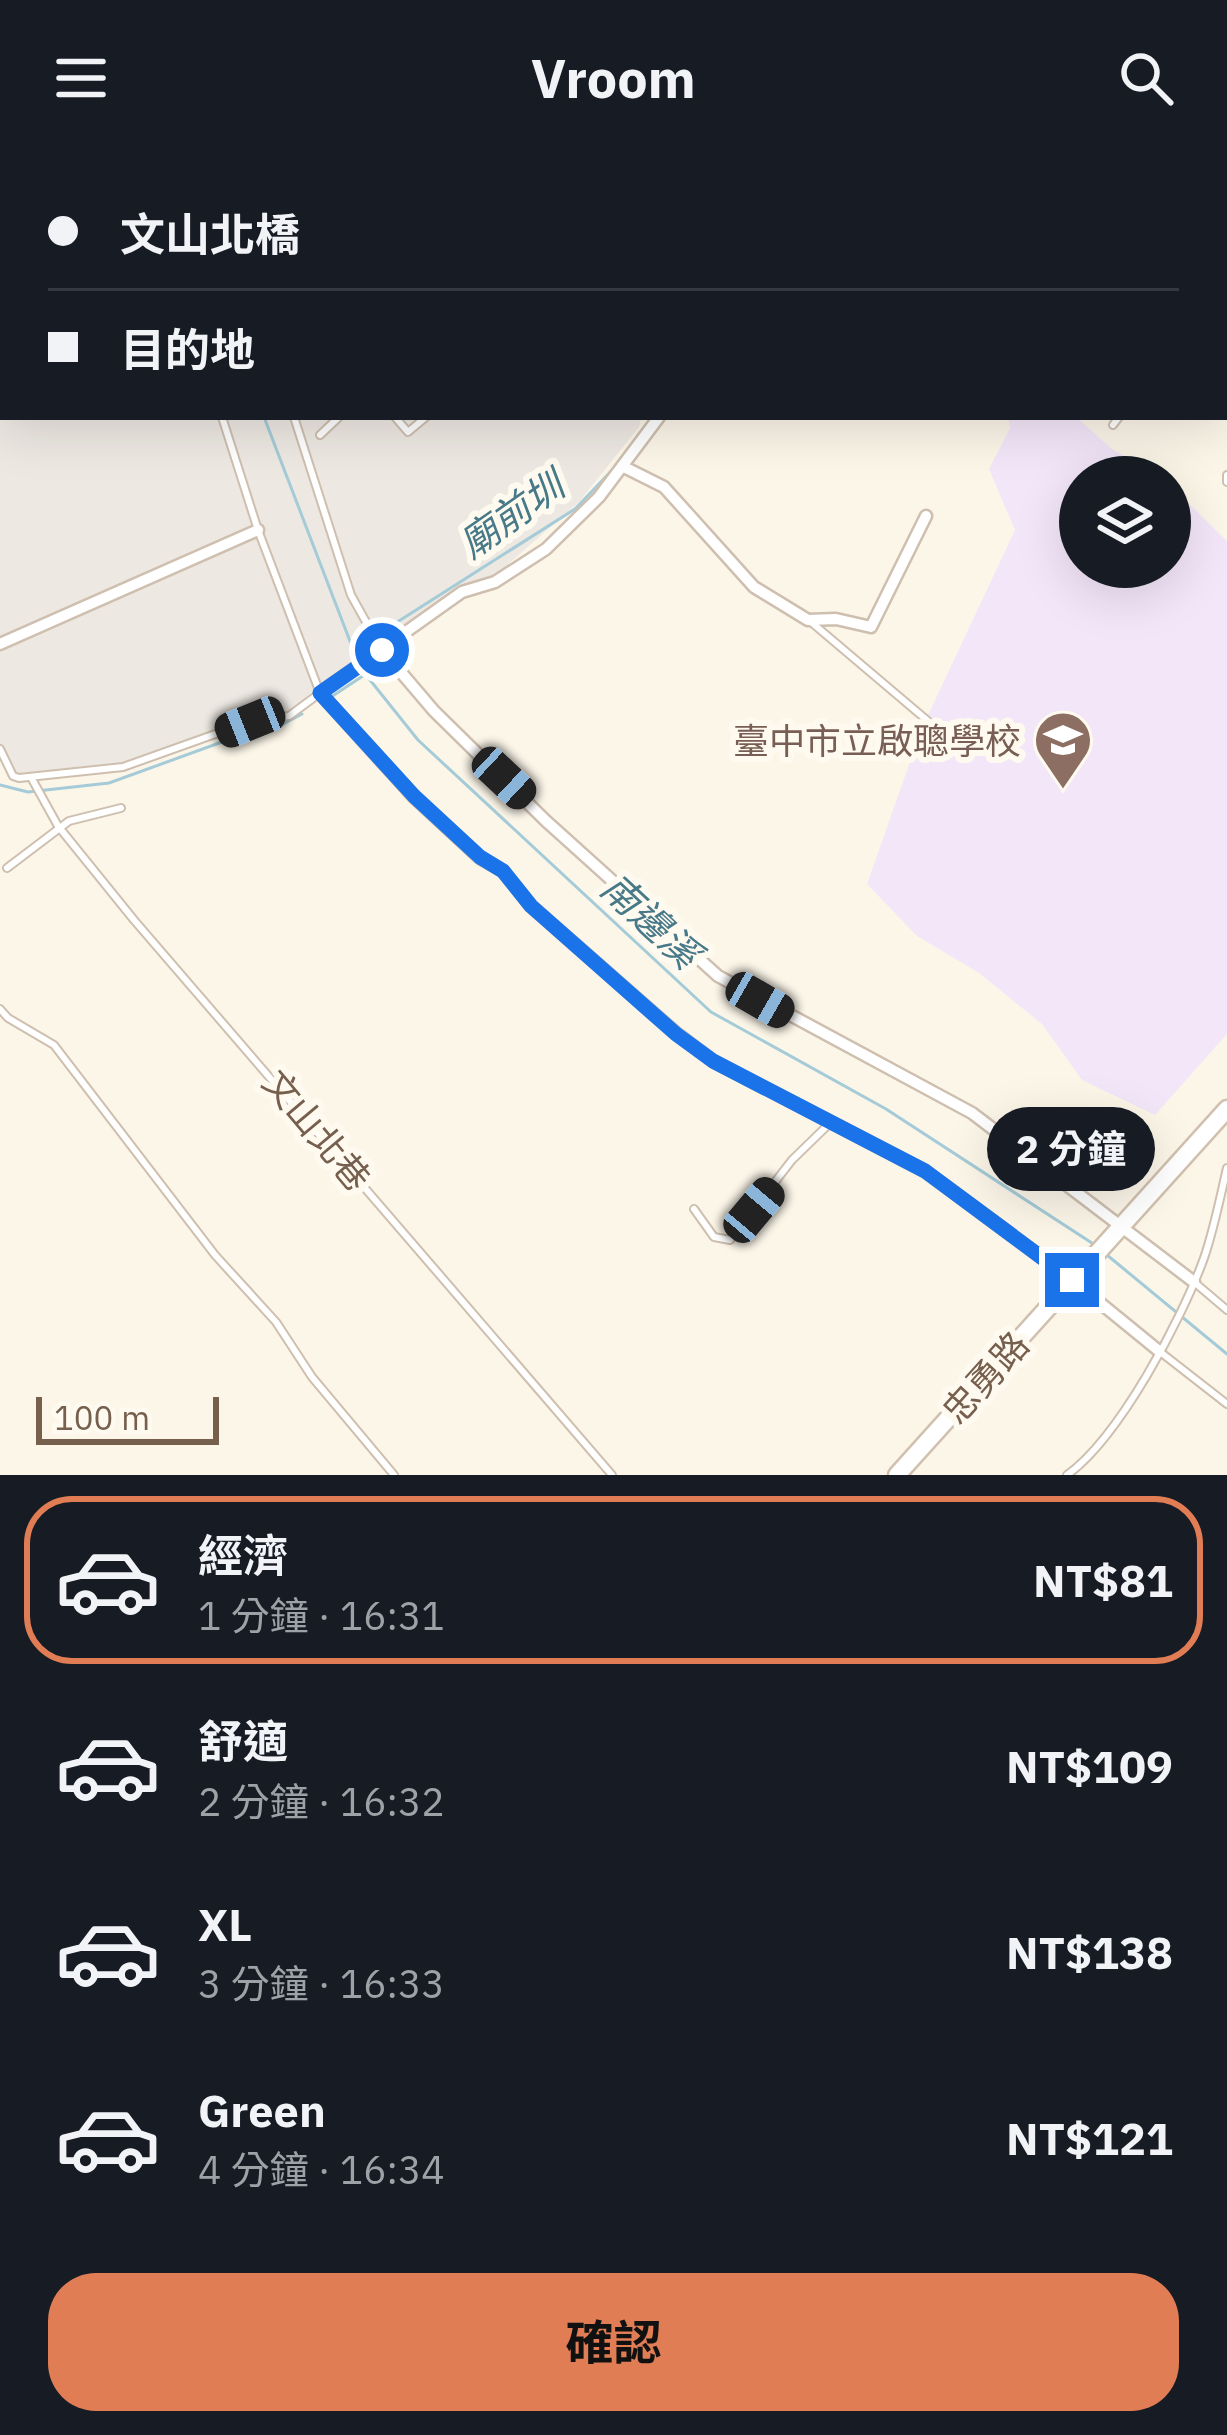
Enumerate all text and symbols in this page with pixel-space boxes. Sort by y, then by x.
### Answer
text: Vroom [531,43,696,113]
icon: menu [48,45,114,111]
icon: search [1113,45,1179,111]
text: 文山北橋 [120,205,300,263]
text: 目的地 [120,320,255,378]
map controls [1059,456,1191,588]
button: layers [1059,456,1191,588]
water label: 廟前圳 [448,457,578,568]
route start [355,623,409,677]
car [210,692,290,752]
school or university icon: 臺中市立啟聰學校 [1032,709,1094,791]
place label: 臺中市立啟聰學校 [733,717,1021,764]
car [465,740,543,816]
water label: 南邊溪 [591,861,715,982]
car [720,966,800,1034]
street label: 文山北巷 [253,1060,381,1200]
callout: 2 分鐘 [988,1106,1156,1190]
text: 2 分鐘 [1016,1123,1126,1174]
car [717,1171,791,1249]
route end [1045,1253,1099,1307]
street label: 忠勇路 [931,1321,1039,1433]
scale bar [36,1391,219,1444]
text: 100 m [54,1396,150,1439]
icon: car [54,1526,162,1634]
text: 經濟 [198,1526,288,1584]
text: NT$81 [1033,1551,1173,1609]
text: 1 分鐘 · 16:31 [198,1590,445,1641]
icon: car [54,1712,162,1820]
text: 舒適 [198,1712,288,1770]
text: NT$109 [1006,1737,1173,1795]
text: 2 分鐘 · 16:32 [198,1776,445,1827]
text: XL [198,1895,252,1953]
icon: car [54,1898,162,2006]
text: NT$138 [1006,1923,1173,1981]
text: 3 分鐘 · 16:33 [198,1958,445,2009]
text: Green [198,2081,326,2139]
icon: car [54,2084,162,2192]
text: NT$121 [1006,2109,1173,2167]
text: 4 分鐘 · 16:34 [198,2144,445,2195]
button: 確認 [48,2273,1179,2411]

